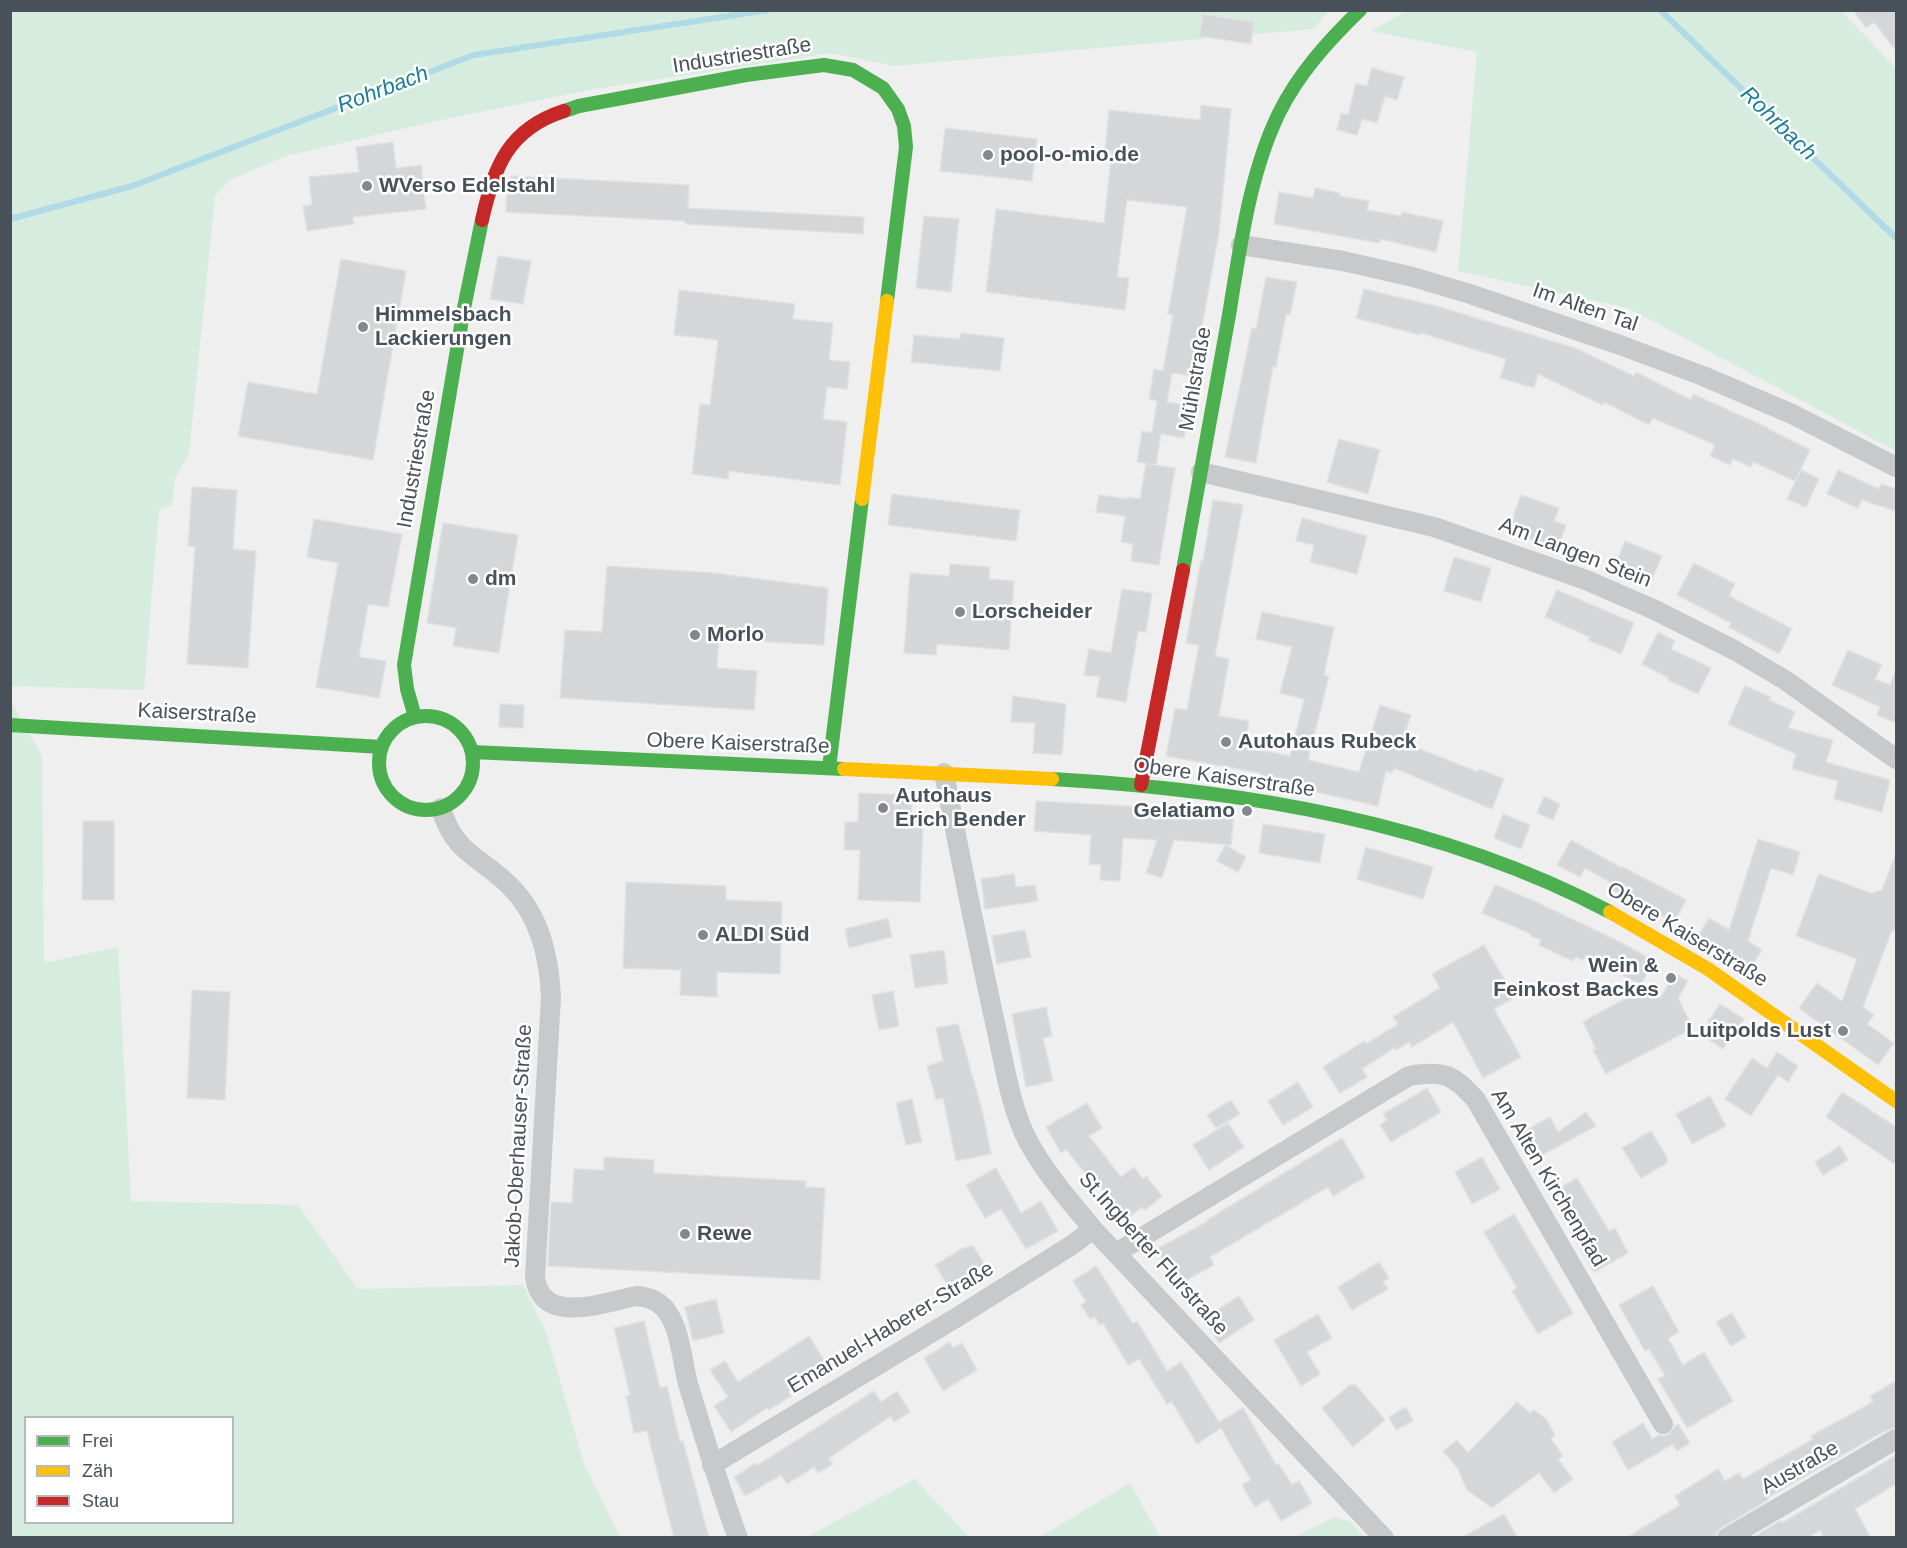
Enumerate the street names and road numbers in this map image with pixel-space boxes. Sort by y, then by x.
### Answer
street label: Industriestraße [671,33,813,79]
street label: Im Alten Tal [1529,278,1641,338]
street label: Mühlstraße [1174,325,1218,433]
street label: Industriestraße [392,388,442,530]
street label: Am Langen Stein [1495,512,1655,594]
street label: Kaiserstraße [137,698,257,730]
street label: Obere Kaiserstraße [646,728,830,760]
street label: Obere Kaiserstraße [1132,753,1316,803]
street label: Obere Kaiserstraße [1602,877,1772,993]
street label: Jakob-Oberhauser-Straße [500,1024,538,1268]
street label: Am Alten Kirchenpfad [1485,1084,1611,1272]
street label: St.Ingberter Flurstraße [1073,1167,1233,1341]
street label: Emanuel-Haberer-Straße [783,1256,999,1400]
street label: Austraße [1757,1436,1843,1500]

